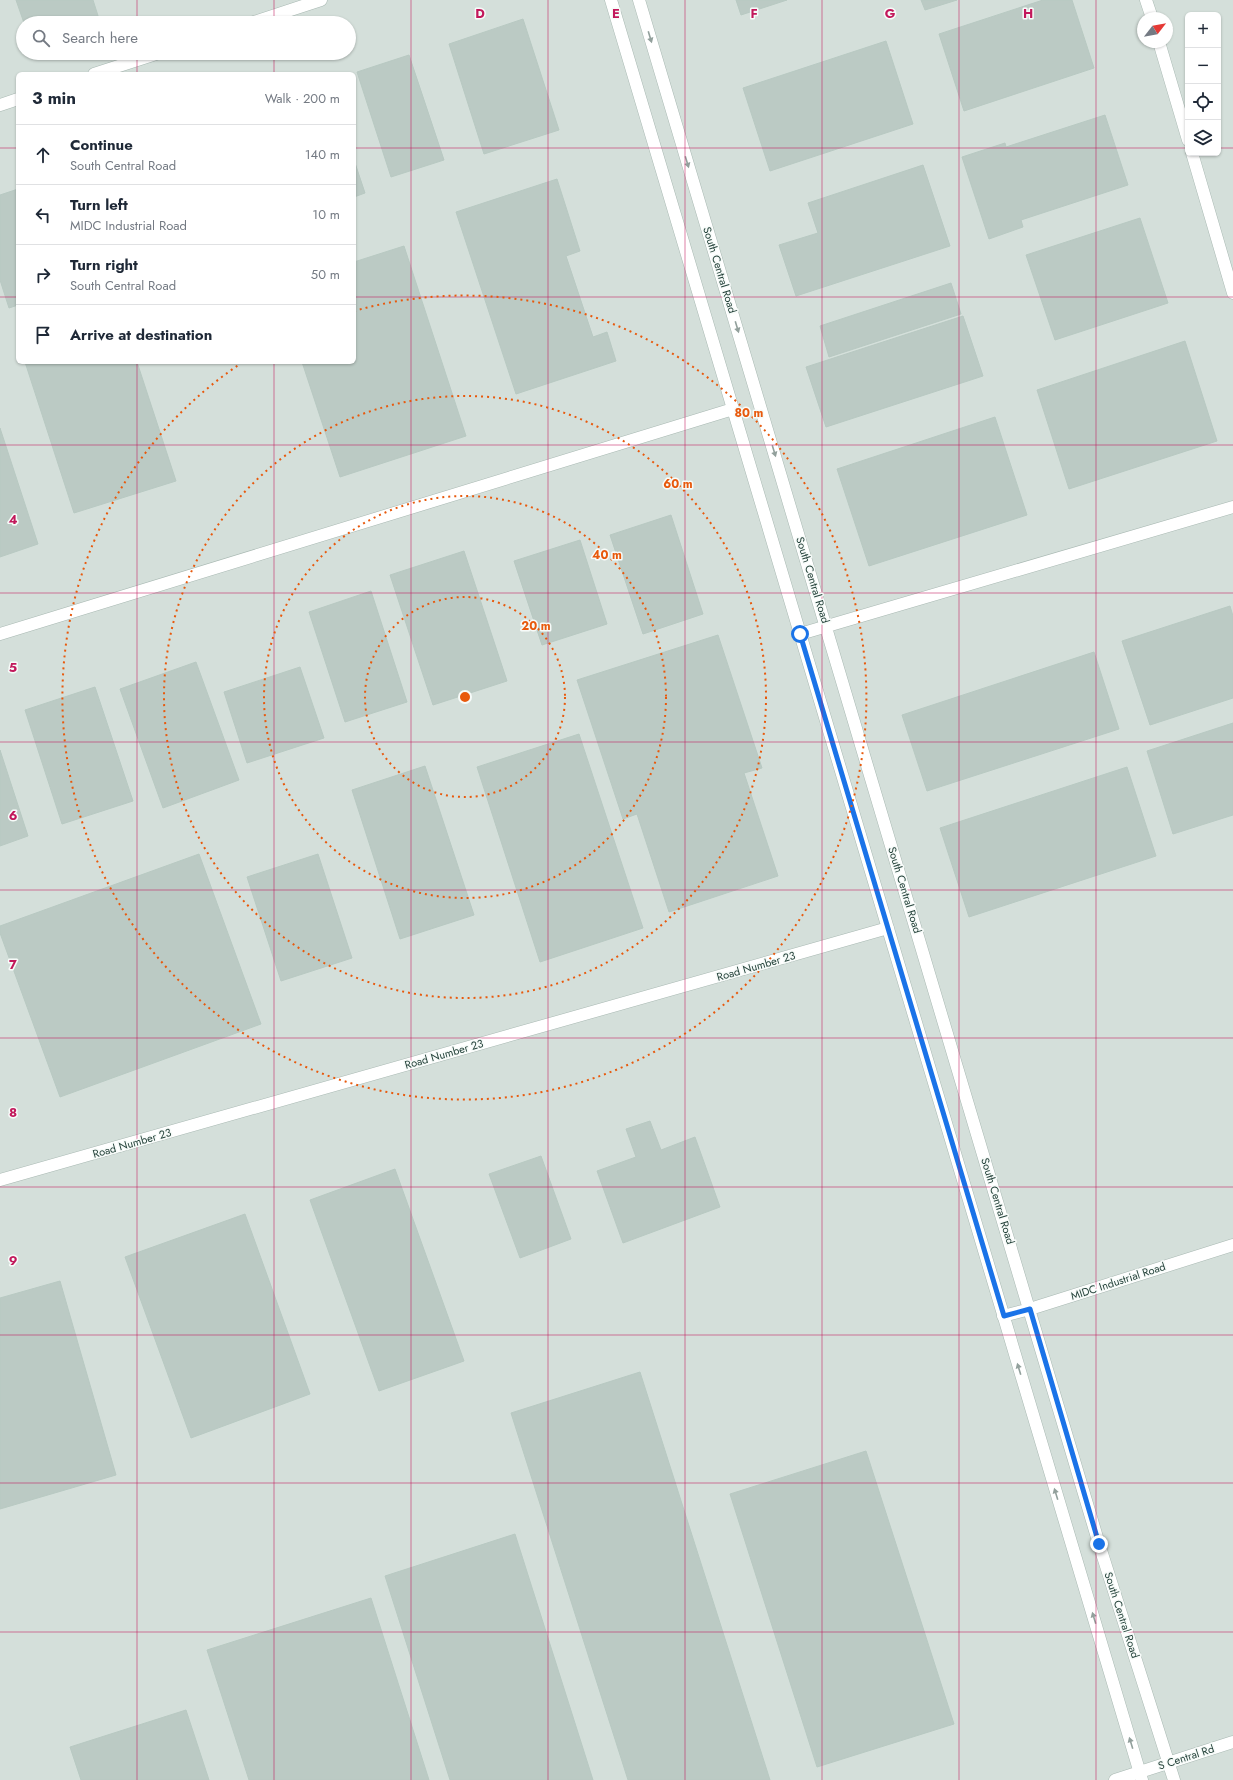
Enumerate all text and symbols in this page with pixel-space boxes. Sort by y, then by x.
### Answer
text: D [475,4,485,23]
text: E [612,4,620,23]
text: F [750,4,758,23]
text: G [885,4,896,23]
text: H [1023,4,1033,23]
north arrow [1137,12,1173,48]
map controls [1185,12,1221,156]
button: + [1185,12,1221,48]
search box [16,16,356,60]
icon: search [30,27,52,49]
text: Search here [62,27,138,49]
one-way arrow [647,32,653,44]
button: − [1185,48,1221,84]
button: locate [1185,84,1221,120]
text: 3 min [32,86,76,110]
text: Walk · 200 m [265,89,340,108]
button: layers [1185,120,1221,156]
text: Continue [70,134,133,156]
icon: ahead [32,144,54,166]
text: 140 m [305,145,340,164]
text: South Central Road [70,156,176,175]
one-way arrow [684,156,690,168]
text: Turn left [70,194,128,216]
icon: left [32,204,54,226]
text: 10 m [312,205,340,224]
text: MIDC Industrial Road [70,216,187,235]
street label: South Central Road [699,225,741,315]
text: Turn right [70,254,138,276]
icon: right [32,264,54,286]
text: 50 m [311,265,340,284]
text: South Central Road [70,276,176,295]
one-way arrow [734,321,740,333]
icon: arrive [32,324,54,346]
text: Arrive at destination [70,324,212,346]
text: 80 m [735,404,764,422]
one-way arrow [771,445,777,457]
text: 60 m [663,475,693,493]
text: 4 [8,510,18,529]
street label: South Central Road [792,535,834,625]
text: 40 m [592,546,622,564]
text: 20 m [521,617,551,635]
route start [791,625,809,643]
text: 5 [9,658,17,677]
centre of rings [458,690,472,704]
text: 6 [9,806,18,825]
street label: South Central Road [884,845,926,935]
street label: Road Number 23 [715,947,797,985]
text: 7 [9,955,17,974]
street label: Road Number 23 [403,1035,485,1073]
text: 8 [9,1103,17,1122]
street label: Road Number 23 [91,1124,173,1162]
street label: South Central Road [977,1156,1019,1246]
text: 9 [9,1251,18,1270]
street label: MIDC Industrial Road [1068,1258,1168,1304]
one-way arrow [1016,1363,1022,1375]
one-way arrow [1053,1487,1059,1499]
route end [1090,1535,1108,1553]
street label: South Central Road [1101,1570,1143,1660]
one-way arrow [1091,1612,1097,1624]
one-way arrow [1128,1736,1134,1748]
street label: S Central Rd [1156,1740,1216,1774]

